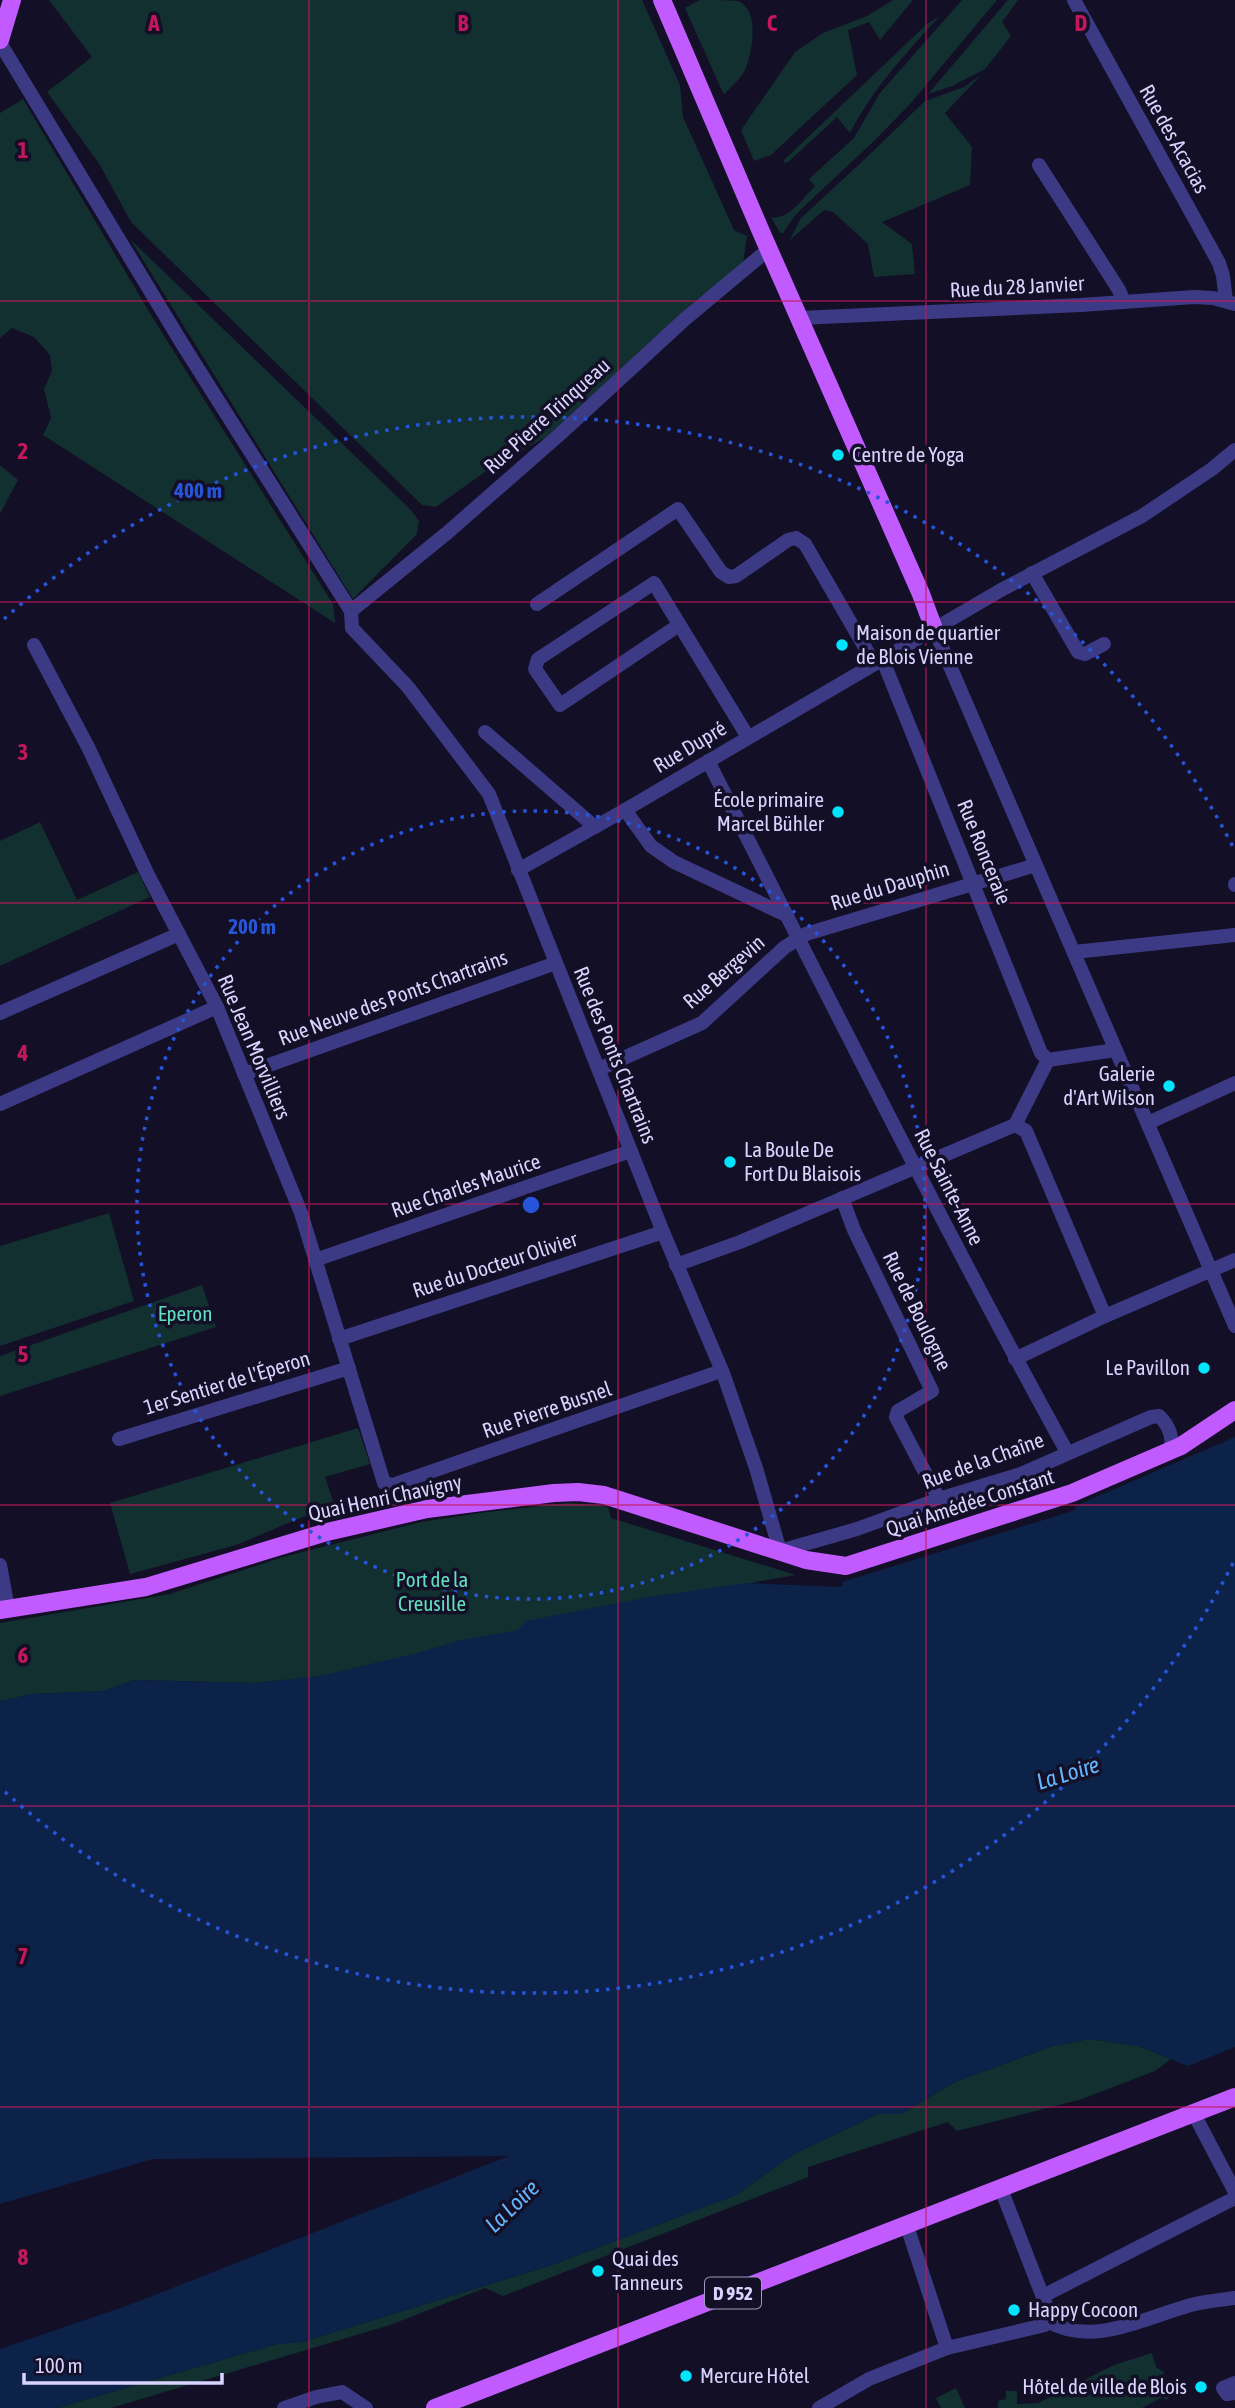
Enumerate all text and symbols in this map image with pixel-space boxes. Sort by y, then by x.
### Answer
text: A [147,10,160,36]
text: B [458,10,469,36]
text: C [767,10,778,36]
text: D [1075,10,1088,36]
street label: Rue des Acacias [1135,80,1215,197]
text: 1 [18,137,29,163]
street label: Rue du 28 Janvier [949,270,1086,302]
street label: Rue Pierre Trinqueau [479,353,614,478]
text: 2 [18,438,28,464]
place label: Centre de Yoga [852,442,965,466]
marker: Centre de Yoga [830,447,846,463]
text: 400 m [173,478,222,502]
place label: Maison de quartier de Blois Vienne [856,620,1001,668]
marker: Maison de quartier de Blois Vienne [834,637,850,653]
street label: Rue Dupré [649,715,730,777]
text: 3 [18,739,28,765]
place label: École primaire Marcel Bühler [713,787,825,835]
street label: Rue Ronceraie [953,796,1017,907]
marker: École primaire Marcel Bühler [830,804,846,820]
street label: Rue du Dauphin [827,856,952,914]
text: 200 m [228,914,276,938]
street label: Rue Bergevin [678,929,769,1013]
street label: Rue Neuve des Ponts Chartrains [275,944,510,1050]
street label: Rue des Ponts Chartrains [569,963,662,1147]
street label: Rue Jean Morvilliers [214,971,296,1123]
text: 4 [17,1040,29,1066]
place label: Galerie d'Art Wilson [1063,1061,1155,1109]
marker: Galerie d'Art Wilson [1161,1078,1177,1094]
street label: Rue Sainte-Anne [910,1124,990,1249]
place label: La Boule De Fort Du Blaisois [744,1137,861,1185]
street label: Rue Charles Maurice [388,1148,543,1222]
marker: La Boule De Fort Du Blaisois [722,1154,738,1170]
centre of rings [519,1193,543,1217]
street label: Rue du Docteur Olivier [409,1226,581,1302]
street label: Rue de Boulogne [879,1247,957,1374]
park label: Eperon [158,1301,212,1325]
text: 5 [18,1341,29,1367]
street label: 1er Sentier de l'Éperon [141,1345,313,1419]
place label: Le Pavillon [1105,1355,1190,1379]
marker: Le Pavillon [1196,1360,1212,1376]
street label: Rue Pierre Busnel [479,1376,615,1442]
street label: Rue de la Chaîne [919,1427,1047,1493]
street label: Quai Amédée Constant [883,1464,1057,1541]
street label: Quai Henri Chavigny [306,1469,464,1525]
park label: Port de la Creusille [396,1567,468,1615]
text: 6 [18,1642,29,1668]
water label: La Loire [1033,1751,1103,1795]
text: 7 [18,1943,28,1969]
water label: La Loire [480,2174,544,2238]
text: 8 [18,2244,29,2270]
place label: Quai des Tanneurs [612,2246,683,2294]
marker: Quai des Tanneurs [590,2263,606,2279]
road number: D 952 [705,2278,761,2308]
place label: Happy Cocoon [1028,2297,1138,2321]
marker: Happy Cocoon [1006,2302,1022,2318]
scale bar [24,2342,222,2386]
text: 100 m [35,2353,83,2377]
place label: Mercure Hôtel [700,2363,810,2387]
marker: Mercure Hôtel [678,2368,694,2384]
place label: Hôtel de ville de Blois [1022,2374,1187,2398]
marker: Hôtel de ville de Blois [1193,2379,1209,2395]

